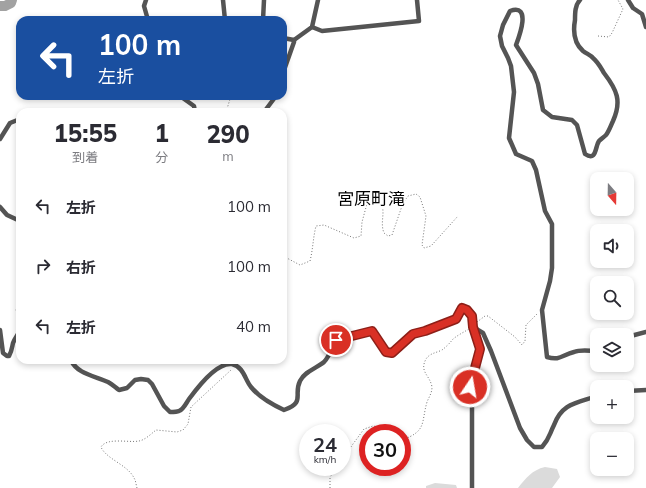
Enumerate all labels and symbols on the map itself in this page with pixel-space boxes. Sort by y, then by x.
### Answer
north arrow [590,172,634,216]
district label: 宮原町滝 [337,188,405,209]
pin [319,323,353,357]
position arrow [449,366,491,408]
speed limit sign: 30 [359,424,411,476]

